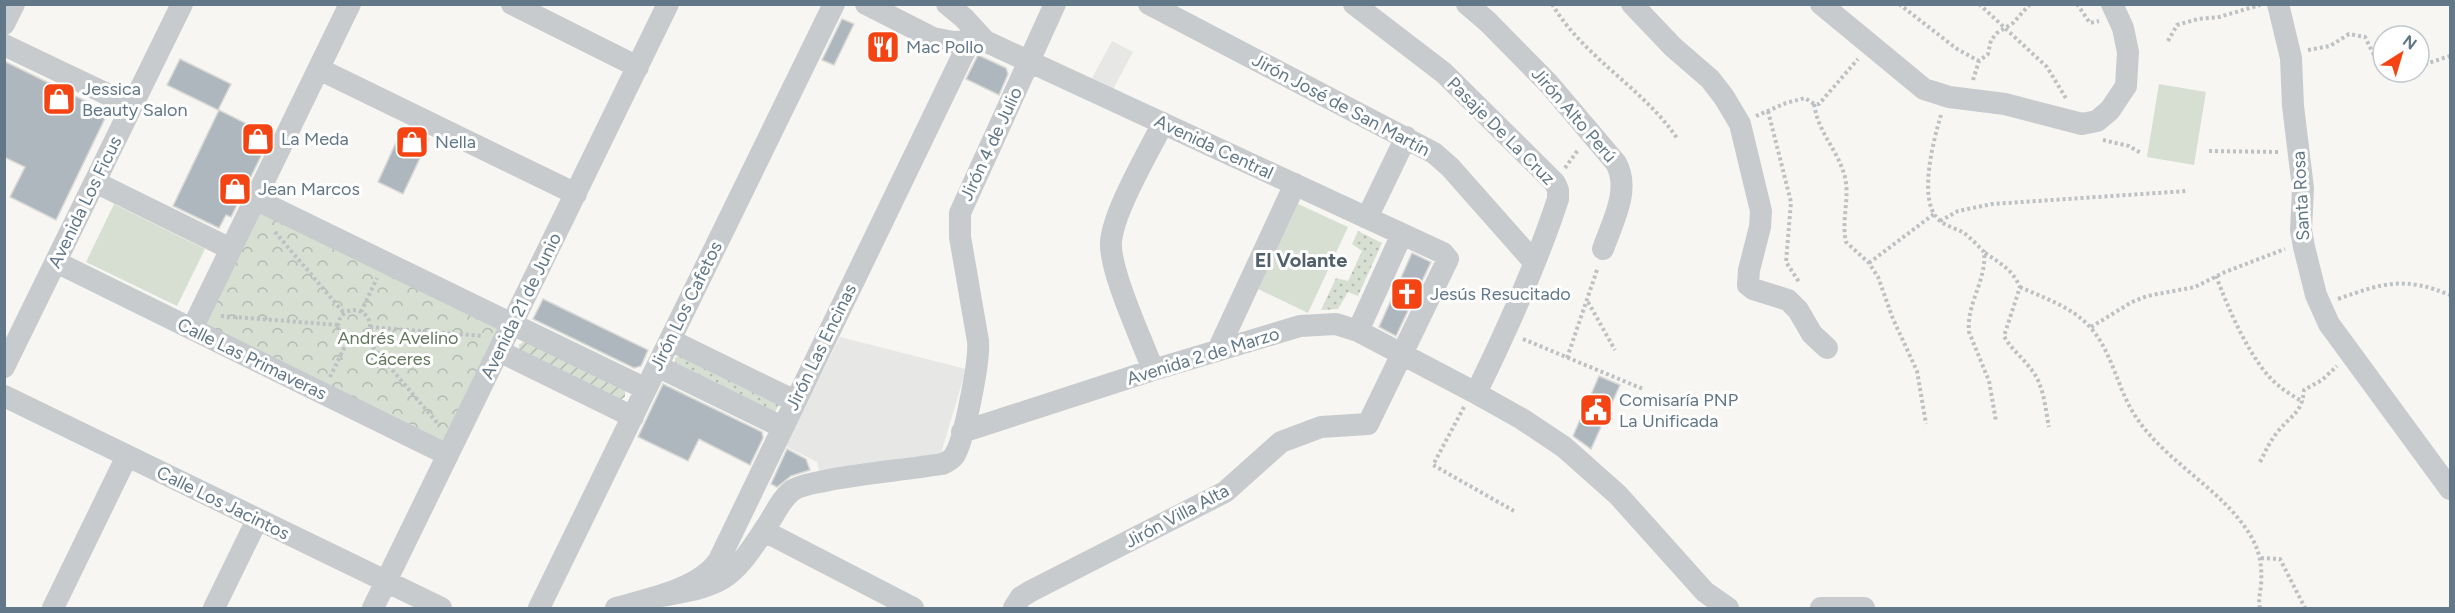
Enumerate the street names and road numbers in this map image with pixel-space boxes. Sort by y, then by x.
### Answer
street label: Jirón José de San Martín [1248,49,1434,161]
street label: Jirón Alto Perú [1527,63,1621,167]
street label: Pasaje De La Cruz [1442,72,1560,190]
street label: Jirón 4 de Julio [955,84,1027,204]
street label: Avenida Central [1151,110,1277,184]
street label: Avenida Los Ficus [44,132,126,272]
street label: Santa Rosa [2288,151,2314,241]
street label: Avenida 21 de Junio [476,229,566,383]
street label: Jirón Los Cafetos [645,238,727,374]
street label: Jirón Las Encinas [781,280,861,414]
street label: Calle Las Primaveras [174,313,330,405]
street label: Avenida 2 de Marzo [1124,322,1282,390]
street label: Calle Los Jacintos [153,461,293,545]
street label: Jirón Villa Alta [1121,479,1233,553]

